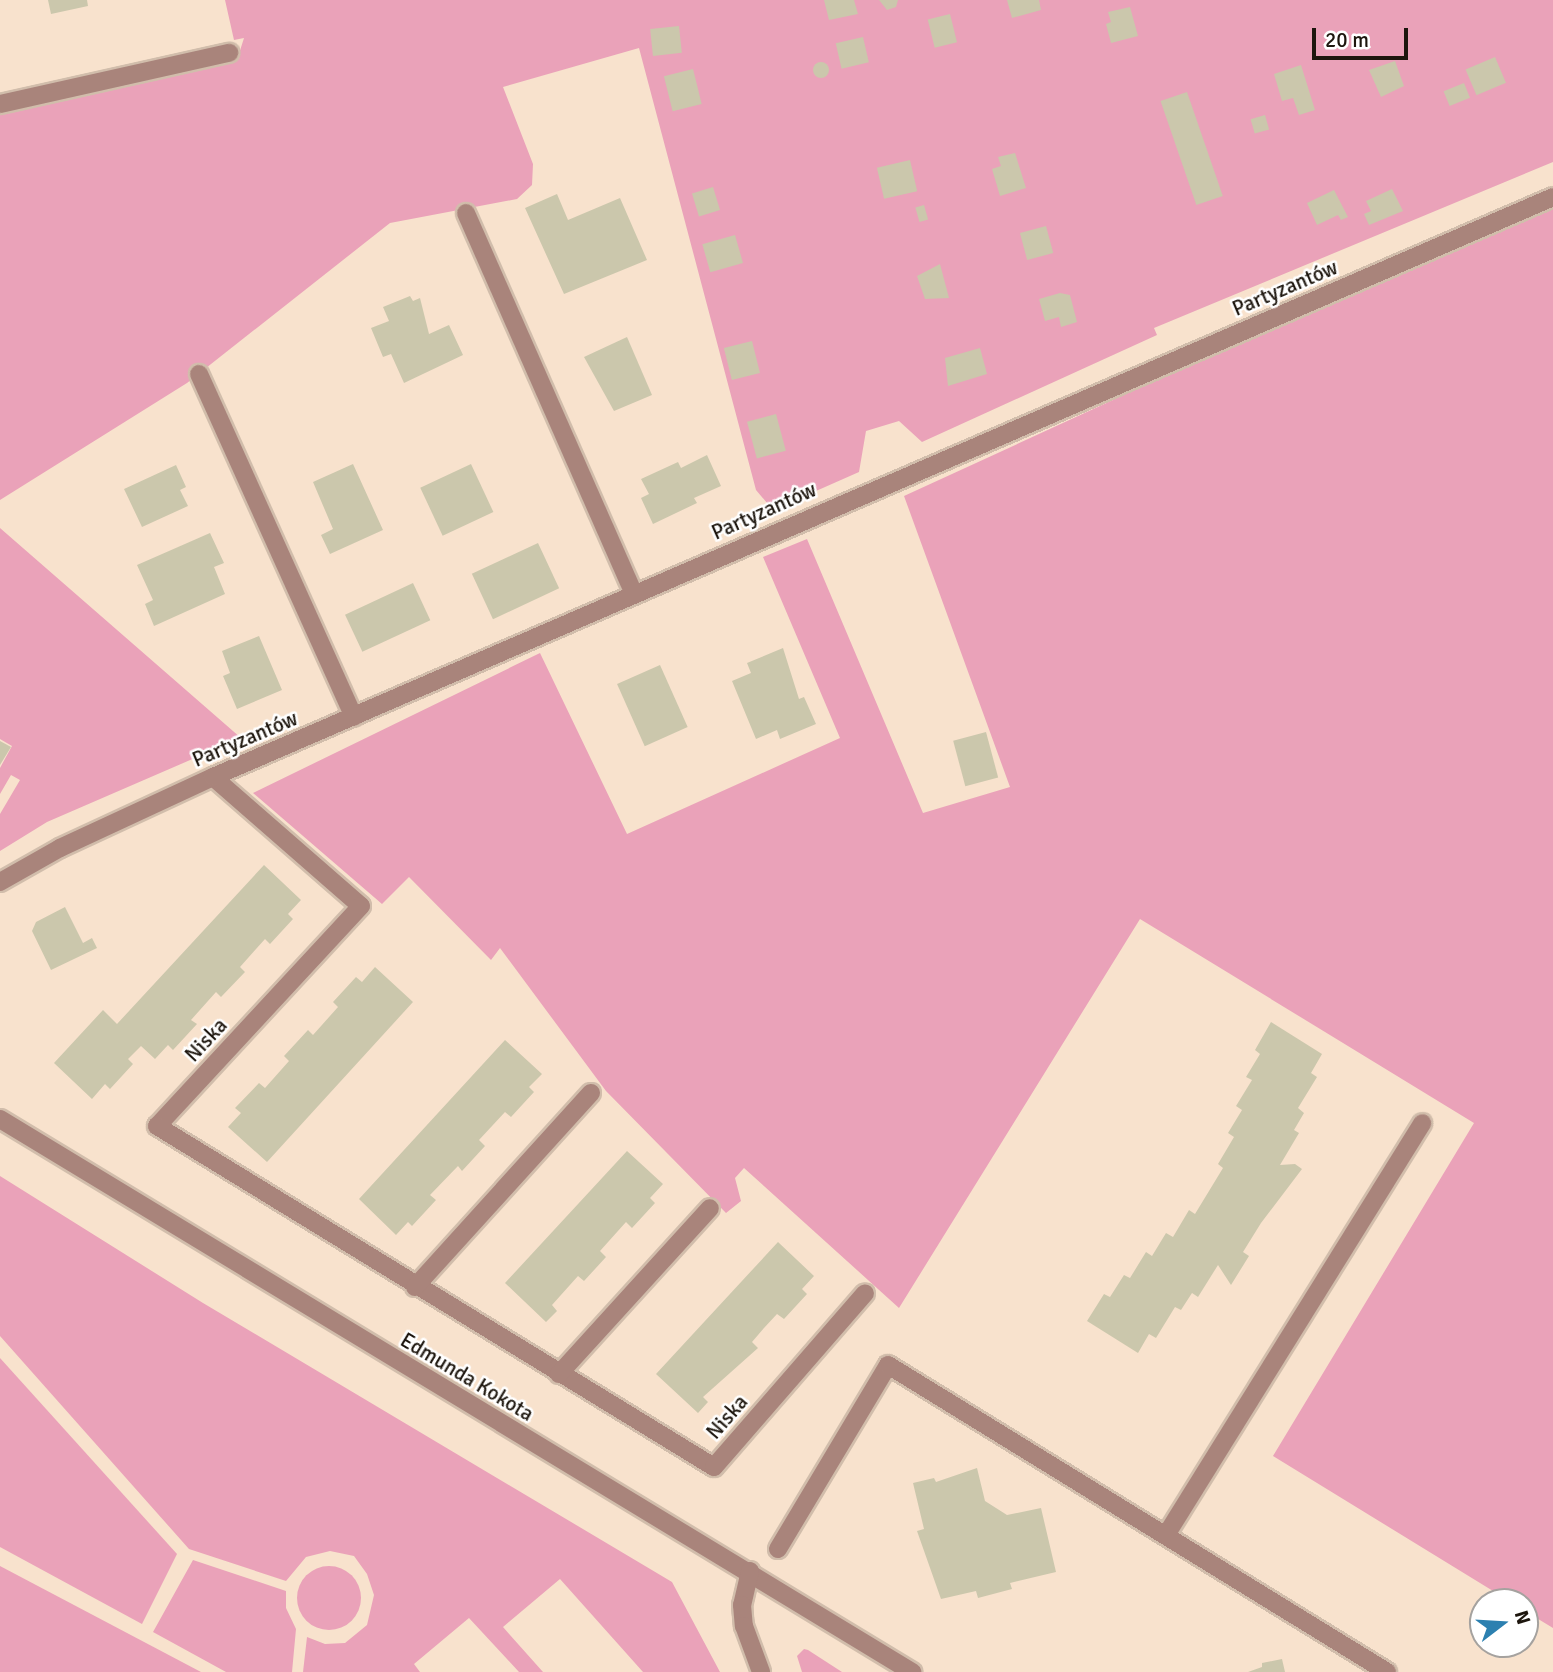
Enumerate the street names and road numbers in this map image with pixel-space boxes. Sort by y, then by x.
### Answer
street label: Partyzantów [1229,255,1341,321]
street label: Partyzantów [708,477,820,545]
street label: Partyzantów [189,706,301,772]
street label: Niska [180,1013,232,1067]
street label: Edmunda Kokota [396,1327,538,1427]
street label: Niska [701,1390,753,1444]

